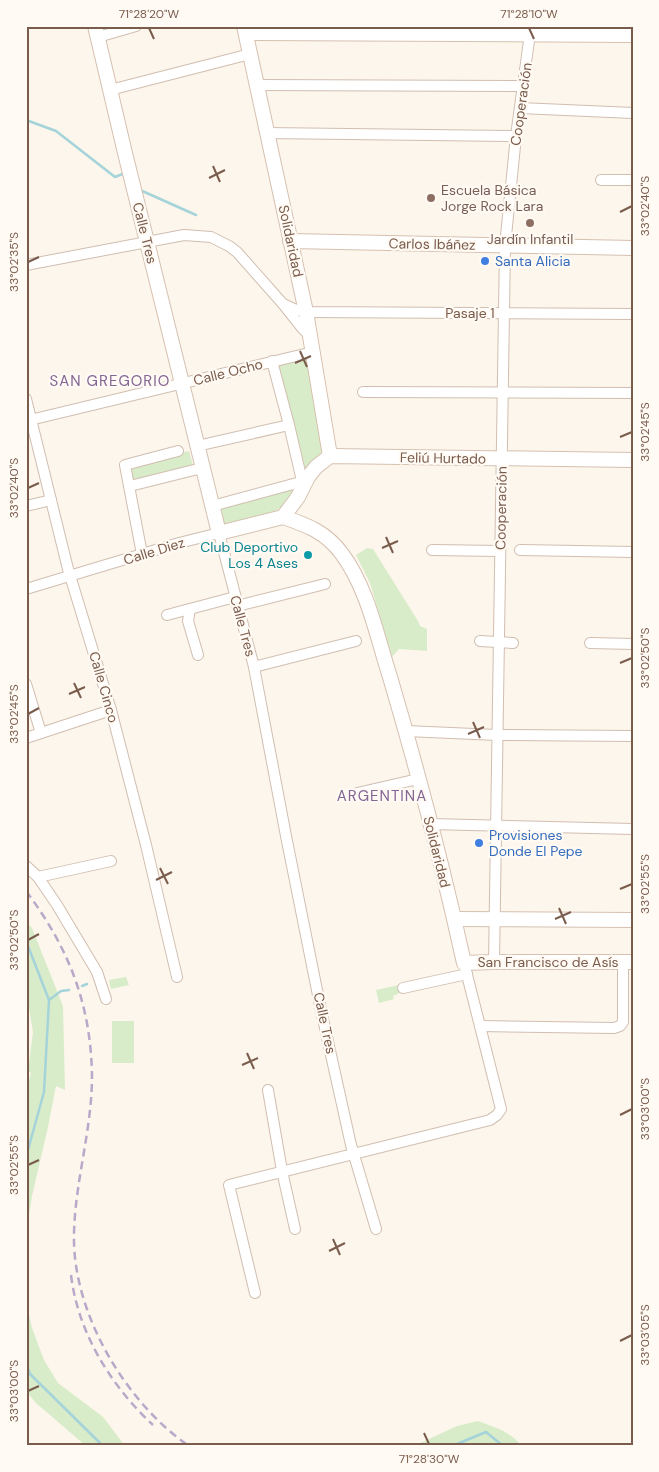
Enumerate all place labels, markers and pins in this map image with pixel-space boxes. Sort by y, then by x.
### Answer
place label: Escuela Básica Jorge Rock Lara [441,181,543,215]
marker: Escuela Básica Jorge Rock Lara [425,192,437,204]
marker: Jardín Infantil [524,217,536,229]
place label: Jardín Infantil [487,230,573,248]
place label: Santa Alicia [495,252,570,270]
marker: Santa Alicia [479,255,491,267]
place label: Club Deportivo Los 4 Ases [200,538,298,572]
marker: Club Deportivo Los 4 Ases [302,549,314,561]
place label: Provisiones Donde El Pepe [489,826,583,860]
marker: Provisiones Donde El Pepe [473,837,485,849]

